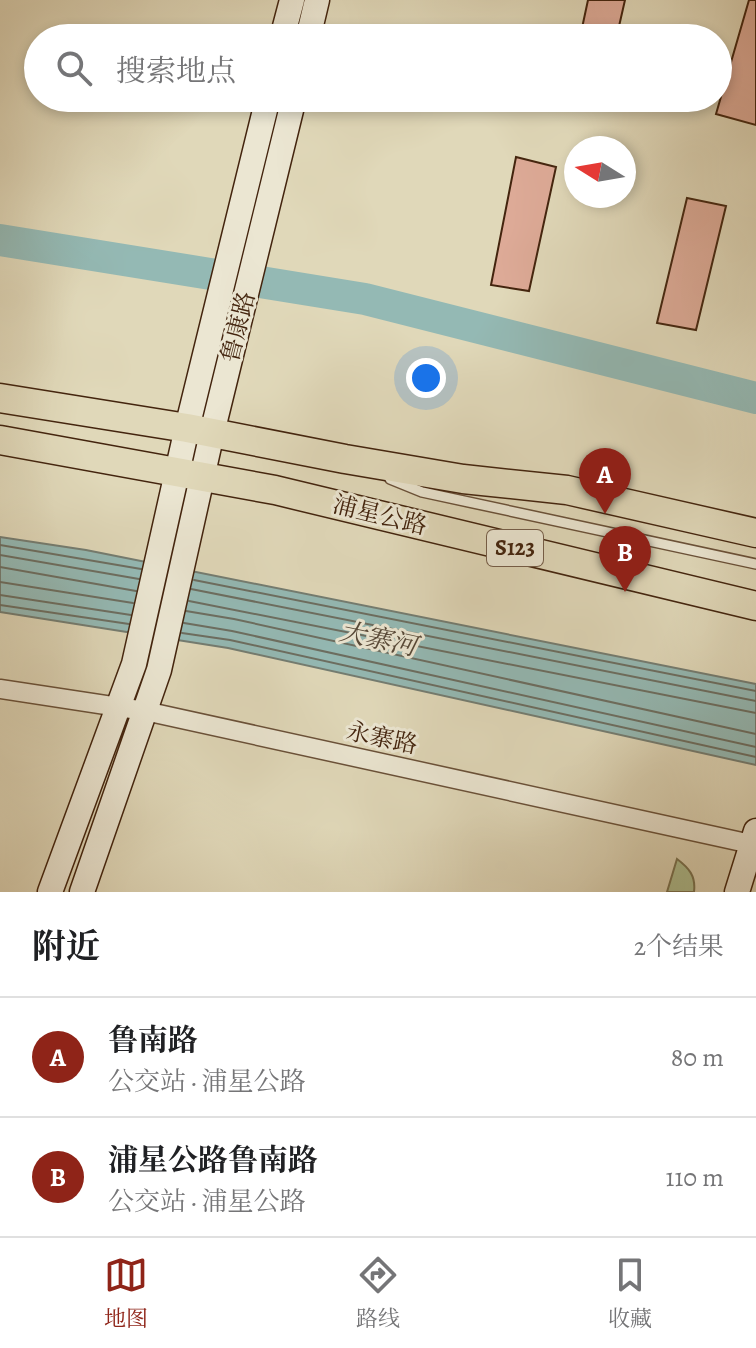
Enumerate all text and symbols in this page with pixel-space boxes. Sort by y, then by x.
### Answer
search box [24,24,732,112]
icon: search [52,46,96,90]
text: 搜索地点 [116,51,236,91]
north arrow [564,136,636,208]
street label: 鲁康路 [214,288,262,366]
your location [406,358,446,398]
pin: A [579,448,631,514]
street label: 浦星公路 [330,488,430,542]
pin: B [599,526,651,592]
road number: S123 [487,530,543,566]
water label: 大寨河 [336,614,424,665]
street label: 永寨路 [343,715,421,761]
text: 附近 [32,923,100,970]
text: 2个结果 [634,929,724,964]
text: 鲁南路 [108,1020,198,1060]
text: A [50,1040,66,1075]
text: 80 m [671,1040,724,1075]
text: 公交站 · 浦星公路 [108,1064,305,1099]
text: 浦星公路鲁南路 [108,1140,318,1180]
text: B [50,1160,66,1195]
text: 110 m [666,1160,724,1195]
text: 公交站 · 浦星公路 [108,1184,305,1219]
tab: 地图 [104,1253,148,1334]
tab: 路线 [356,1253,400,1334]
tab: 收藏 [608,1253,652,1334]

